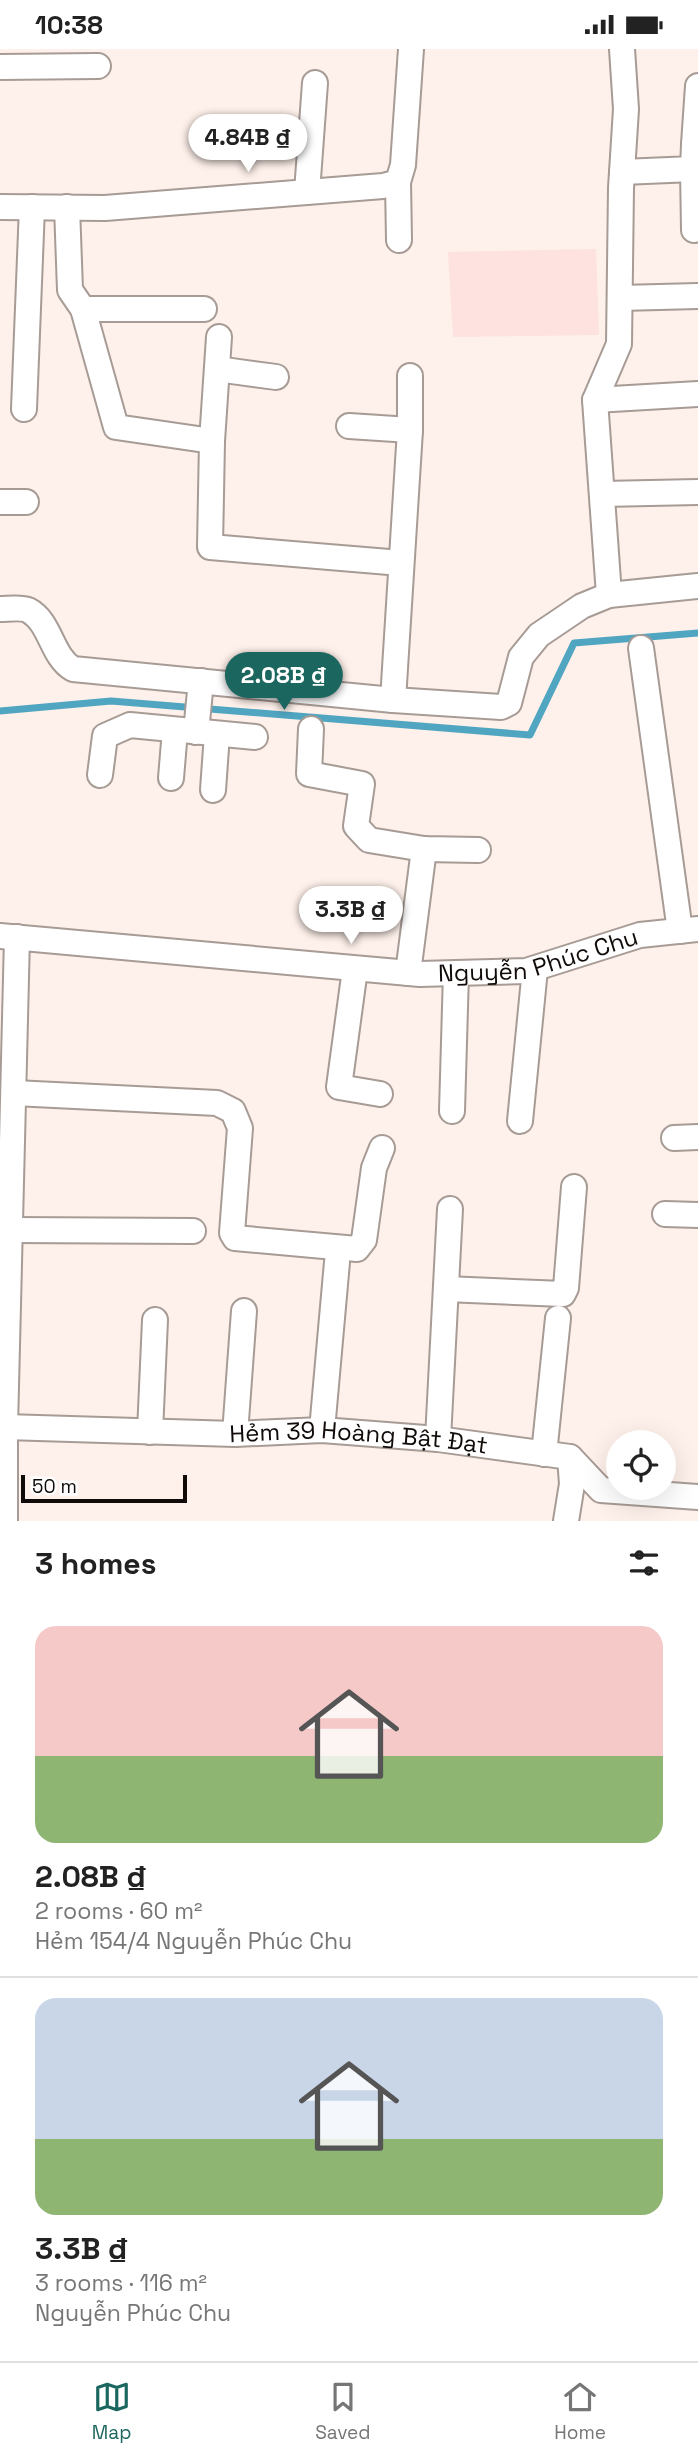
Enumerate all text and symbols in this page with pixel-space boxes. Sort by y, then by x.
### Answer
text: 10:38 [35,8,103,42]
pin: 4.84B ₫ [183,115,313,174]
text: 4.84B ₫ [204,122,292,152]
pin: 2.08B ₫ [219,653,349,712]
text: 2.08B ₫ [241,660,327,690]
pin: 3.3B ₫ [294,887,408,946]
text: 3.3B ₫ [315,894,387,924]
street label: Nguyễn Phúc Chu [437,921,642,988]
street label: Hẻm 39 Hoàng Bật Đạt [229,1414,490,1461]
map controls [606,1430,676,1500]
button: locate [606,1430,676,1500]
scale bar [21,1472,187,1504]
text: 50 m [32,1474,77,1499]
text: 3 homes [35,1544,156,1583]
icon: filters [625,1544,663,1582]
icon: home [286,1671,412,1797]
text: 2.08B ₫ [35,1857,148,1896]
text: 2 rooms · 60 m² [35,1896,202,1926]
text: Hẻm 154/4 Nguyễn Phúc Chu [35,1926,352,1956]
icon: home [286,2043,412,2169]
text: 3.3B ₫ [35,2229,129,2268]
text: 3 rooms · 116 m² [35,2268,207,2298]
text: Nguyễn Phúc Chu [35,2298,231,2328]
tab: Map [92,2378,131,2445]
tab: Saved [315,2378,371,2445]
tab: Home [554,2378,606,2445]

